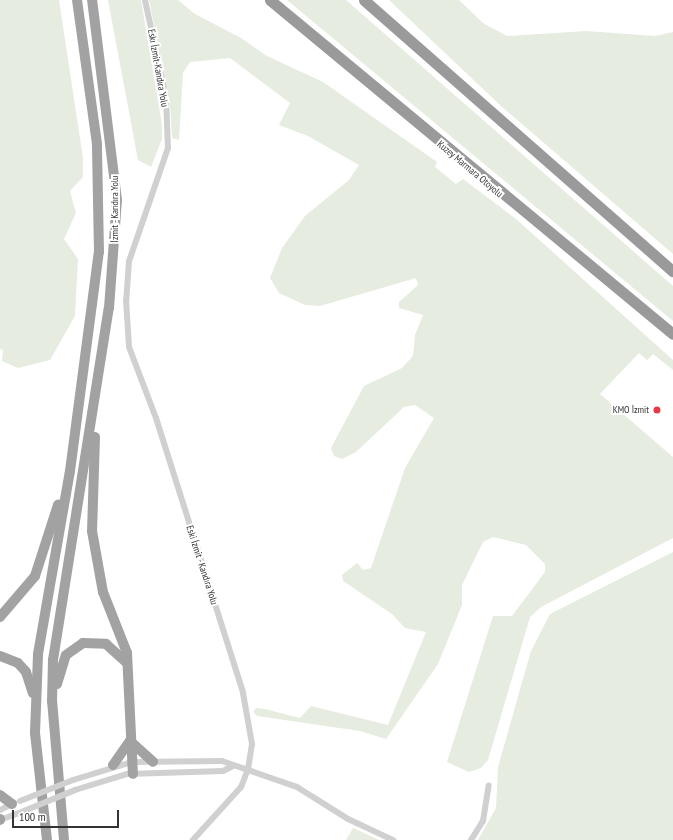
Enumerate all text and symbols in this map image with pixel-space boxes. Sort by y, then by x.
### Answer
street label: Eskı İzmit-Kandıra Yolu [145,28,171,108]
street label: Kuzey Marmara Otoyolu [435,138,505,200]
street label: İzmit - Kandıra Yolu [109,175,121,243]
place label: KMO İzmit [613,404,649,416]
marker: KMO İzmit [652,405,662,415]
street label: Eski İzmit - Kandıra Yolu [183,523,221,607]
scale bar [14,802,121,828]
text: 100 m [19,809,46,824]

